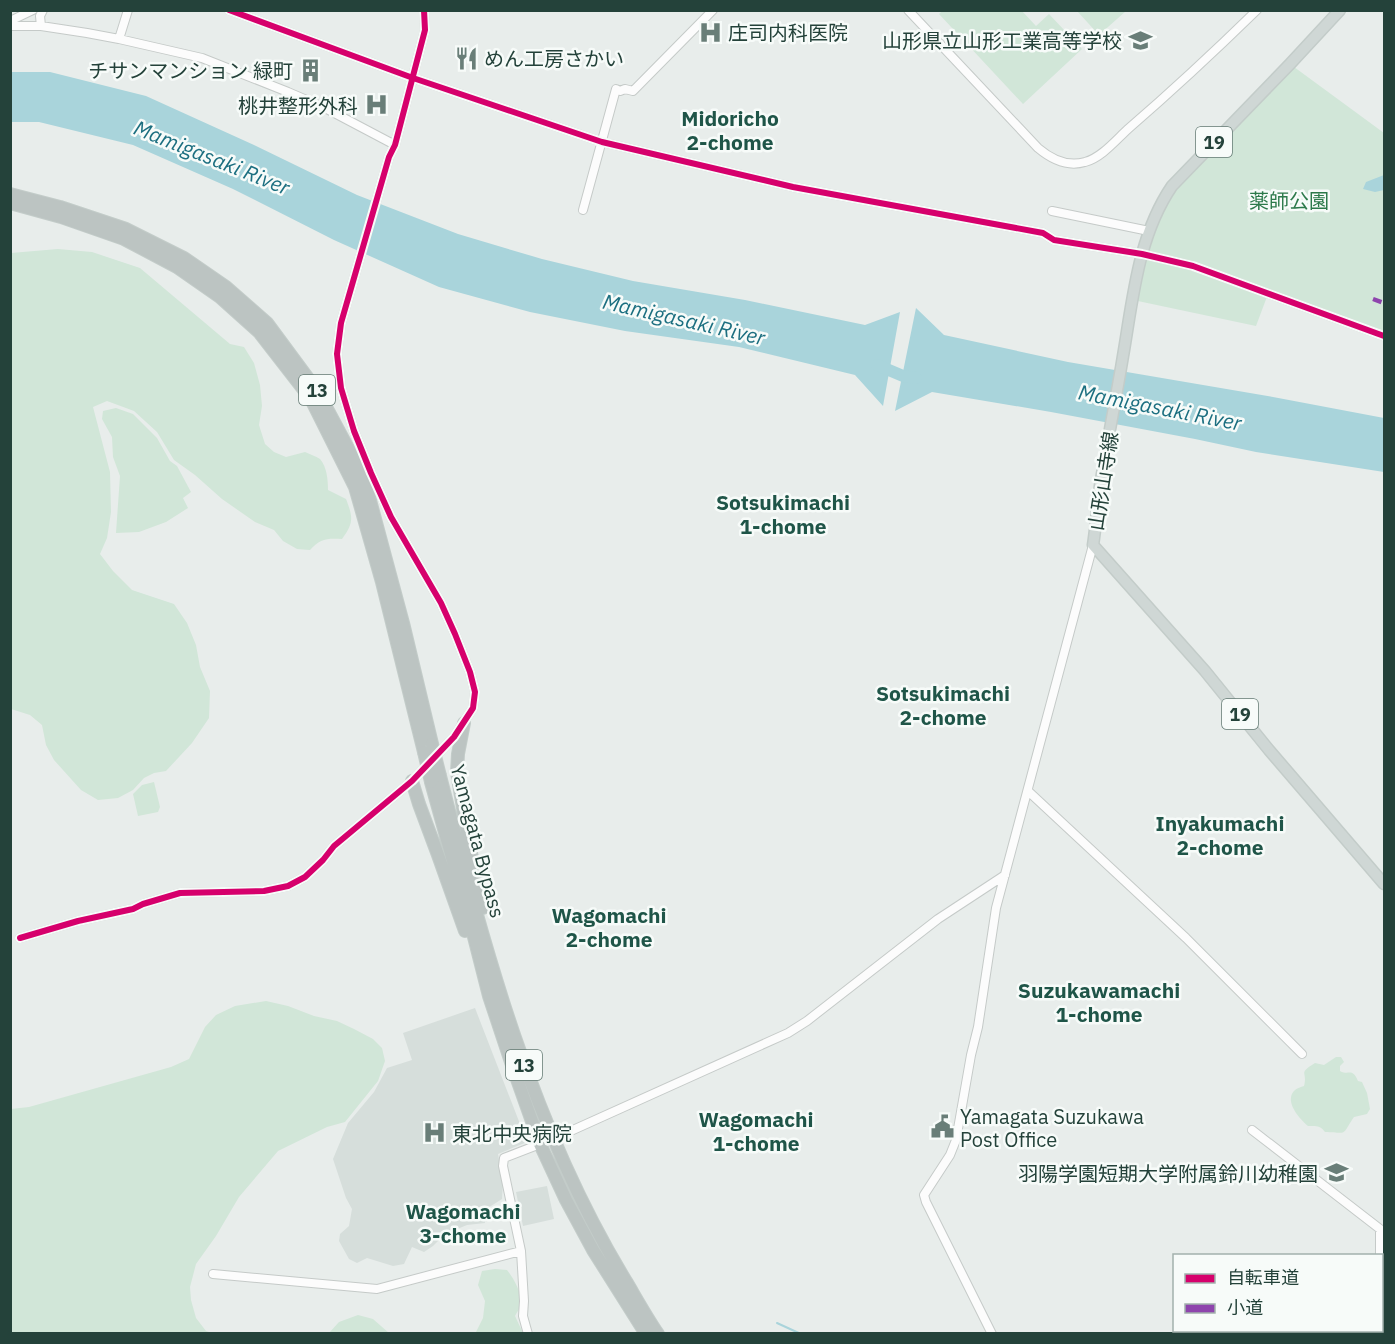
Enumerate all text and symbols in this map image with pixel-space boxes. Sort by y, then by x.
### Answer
hospital icon: 庄司内科医院 [697,19,723,45]
place label: 庄司内科医院 [728,19,848,46]
place label: 山形県立山形工業高等学校 [882,27,1122,54]
school or university icon: 山形県立山形工業高等学校 [1127,27,1153,53]
restaurant icon: めん工房さかい [453,45,479,71]
place label: めん工房さかい [484,45,624,72]
place label: チサンマンション 緑町 [88,57,293,84]
building icon: チサンマンション 緑町 [298,57,324,83]
place label: 桃井整形外科 [238,92,358,119]
hospital icon: 桃井整形外科 [363,92,389,118]
district label: Midoricho 2-chome [681,104,779,156]
water label: Mamigasaki River [130,113,295,201]
road number: 19 [1196,127,1232,157]
park label: 薬師公園 [1249,187,1329,214]
water label: Mamigasaki River [600,287,769,352]
road number: 13 [299,375,335,405]
water label: Mamigasaki River [1076,377,1245,437]
street label: 山形山寺線 [1082,430,1124,532]
district label: Sotsukimachi 1-chome [716,488,850,540]
district label: Sotsukimachi 2-chome [876,679,1010,731]
road number: 19 [1222,699,1258,729]
street label: Yamagata Bypass [445,761,511,921]
district label: Inyakumachi 2-chome [1156,809,1284,861]
district label: Wagomachi 2-chome [551,901,667,953]
district label: Suzukawamachi 1-chome [1018,976,1180,1028]
road number: 13 [506,1050,542,1080]
place label: Yamagata Suzukawa Post Office [960,1103,1144,1153]
district label: Wagomachi 1-chome [698,1105,814,1157]
public building icon: Yamagata Suzukawa Post Office [929,1114,955,1140]
hospital icon: 東北中央病院 [421,1120,447,1146]
place label: 東北中央病院 [452,1120,572,1147]
place label: 羽陽学園短期大学附属鈴川幼稚園 [1018,1160,1318,1187]
school or university icon: 羽陽学園短期大学附属鈴川幼稚園 [1323,1160,1349,1186]
district label: Wagomachi 3-chome [405,1197,521,1249]
legend [1173,1254,1383,1332]
text: 自転車道 [1227,1266,1299,1289]
text: 小道 [1227,1296,1263,1319]

